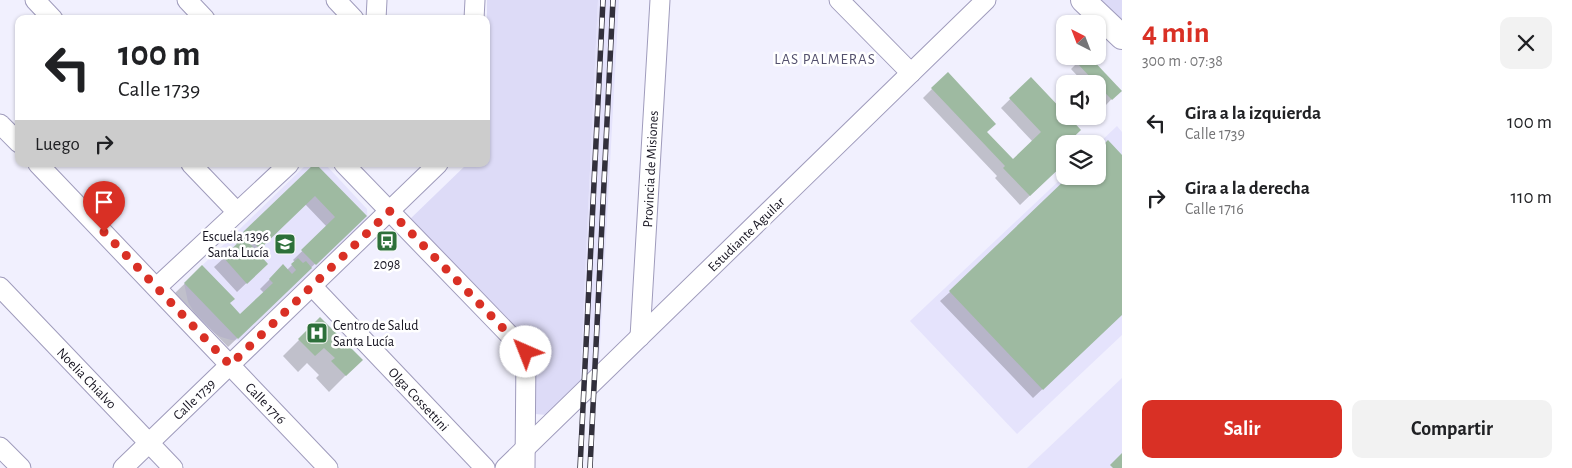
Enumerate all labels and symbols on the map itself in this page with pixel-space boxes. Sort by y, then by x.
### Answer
north arrow [1056,15,1106,65]
district label: LAS PALMERAS [774,52,876,67]
street label: Provincia de Misiones [641,110,661,228]
pin [83,181,125,232]
street label: Estudiante Aguilar [706,194,788,275]
bus stop icon: 2098 [375,229,399,253]
place label: Escuela 1396 Santa Lucía [202,230,270,260]
school or university icon: Escuela 1396 Santa Lucía [273,232,297,256]
place label: 2098 [374,258,400,272]
place label: Centro de Salud Santa Lucía [333,319,418,349]
hospital icon: Centro de Salud Santa Lucía [305,321,329,345]
position arrow [499,325,551,377]
street label: Noelia Chialvo [54,346,119,412]
street label: Olga Cossettini [385,365,451,434]
street label: Calle 1739 [171,376,218,423]
street label: Calle 1716 [242,380,288,427]

